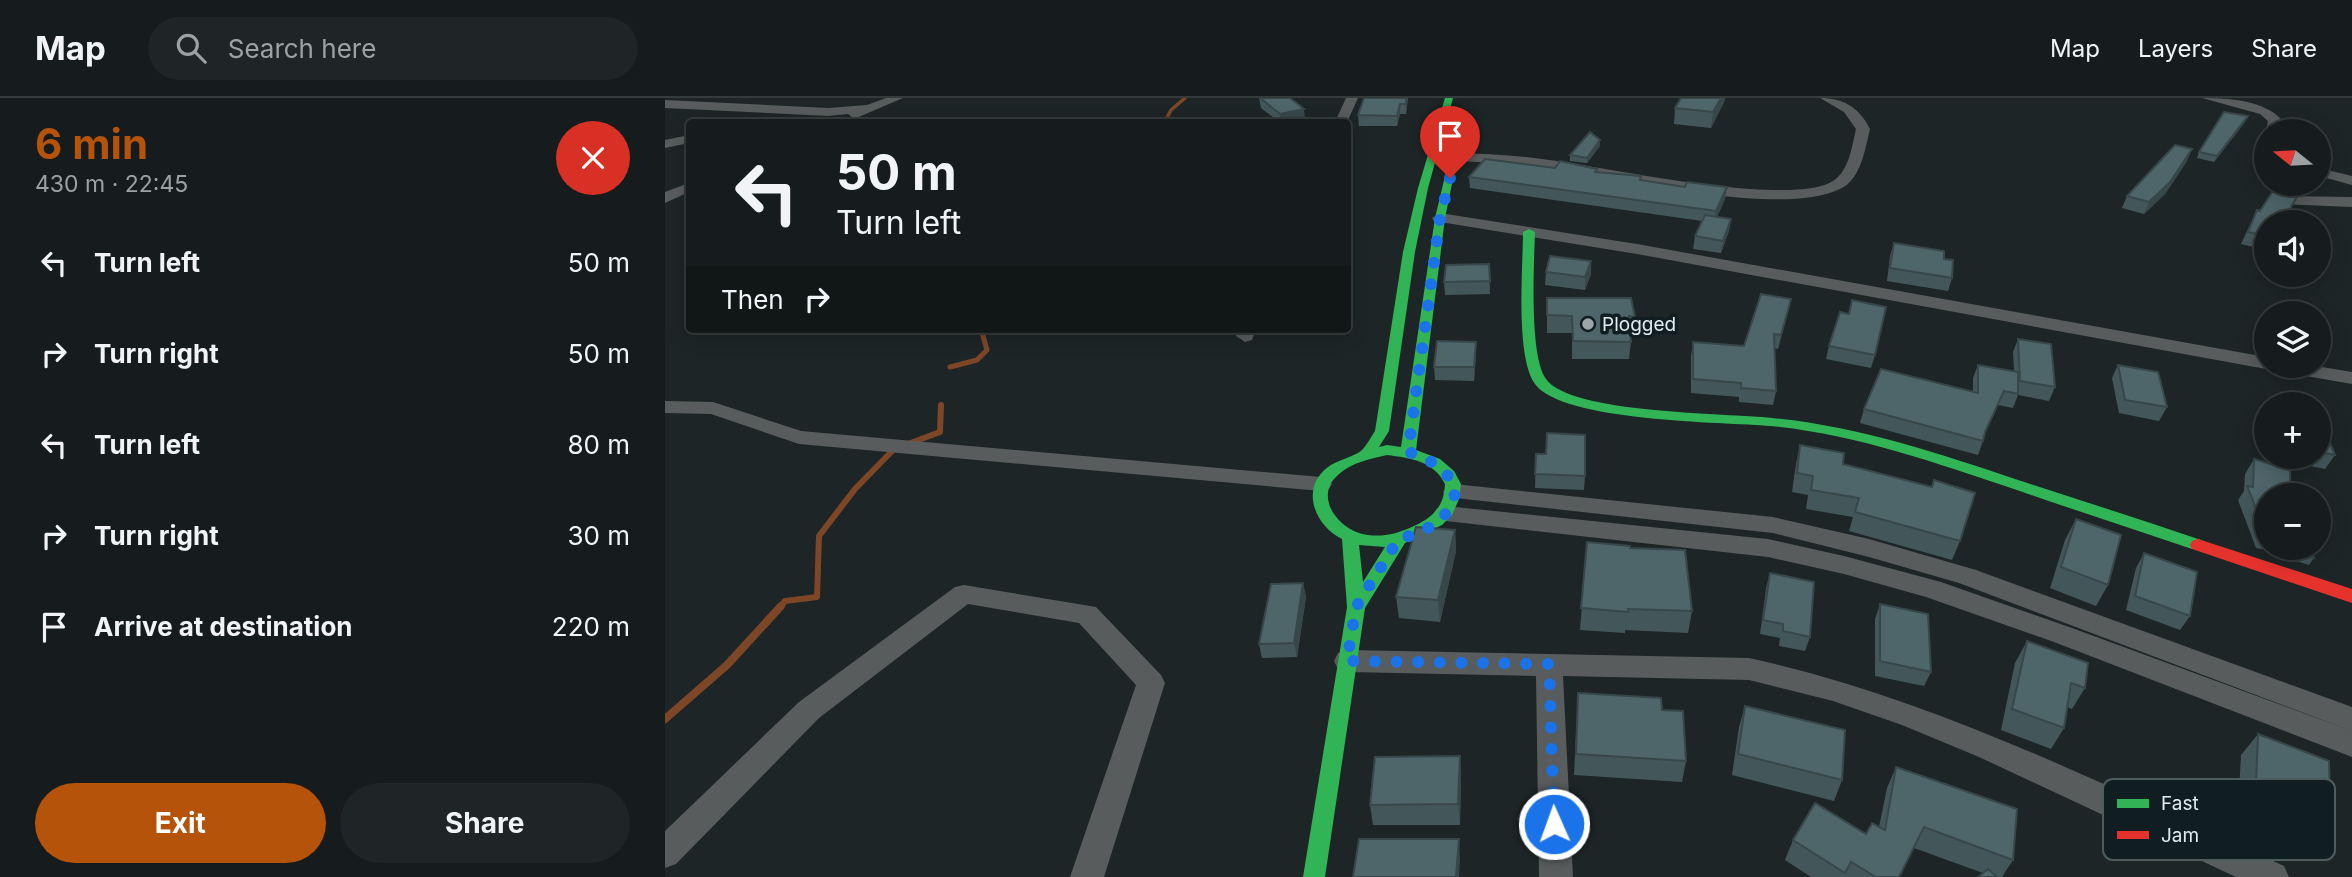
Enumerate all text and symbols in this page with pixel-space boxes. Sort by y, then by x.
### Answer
search box [148,17,638,80]
text: Map [35,28,106,68]
icon: search [172,29,210,67]
text: Search here [228,33,376,64]
text: Map [2050,34,2100,63]
text: Layers [2138,34,2213,63]
text: Share [2251,34,2317,63]
pin [1420,106,1480,178]
icon: arrive [1431,117,1469,155]
text: 6 min [35,118,148,169]
north arrow [2254,119,2331,196]
map controls [2254,119,2331,560]
button: close [556,121,630,195]
text: 50 m [836,143,957,202]
icon: left [721,147,812,238]
text: 430 m · 22:45 [35,170,188,198]
text: Turn left [836,203,961,242]
button: sound [2254,210,2331,287]
icon: left [35,244,73,282]
text: Turn left [94,247,200,278]
text: 50 m [568,247,630,278]
icon: right [798,280,836,318]
text: Then [721,284,784,315]
button: layers [2254,301,2331,378]
place label: Plogged [1602,313,1676,336]
marker: Plogged [1580,316,1596,332]
icon: right [35,335,73,373]
text: Turn right [94,338,219,369]
text: 50 m [568,338,630,369]
button: + [2254,392,2331,469]
icon: left [35,426,73,464]
text: Turn left [94,429,200,460]
text: 80 m [567,429,630,460]
button: − [2254,483,2331,560]
icon: right [35,517,73,555]
text: Turn right [94,520,219,551]
text: 30 m [567,520,630,551]
icon: arrive [35,608,73,646]
text: Arrive at destination [94,611,353,642]
text: 220 m [552,611,630,642]
legend [2103,779,2335,860]
button: Exit [35,783,326,863]
button: Share [340,783,630,863]
position arrow [1517,787,1591,861]
text: Fast [2161,792,2199,815]
text: Jam [2161,824,2199,847]

